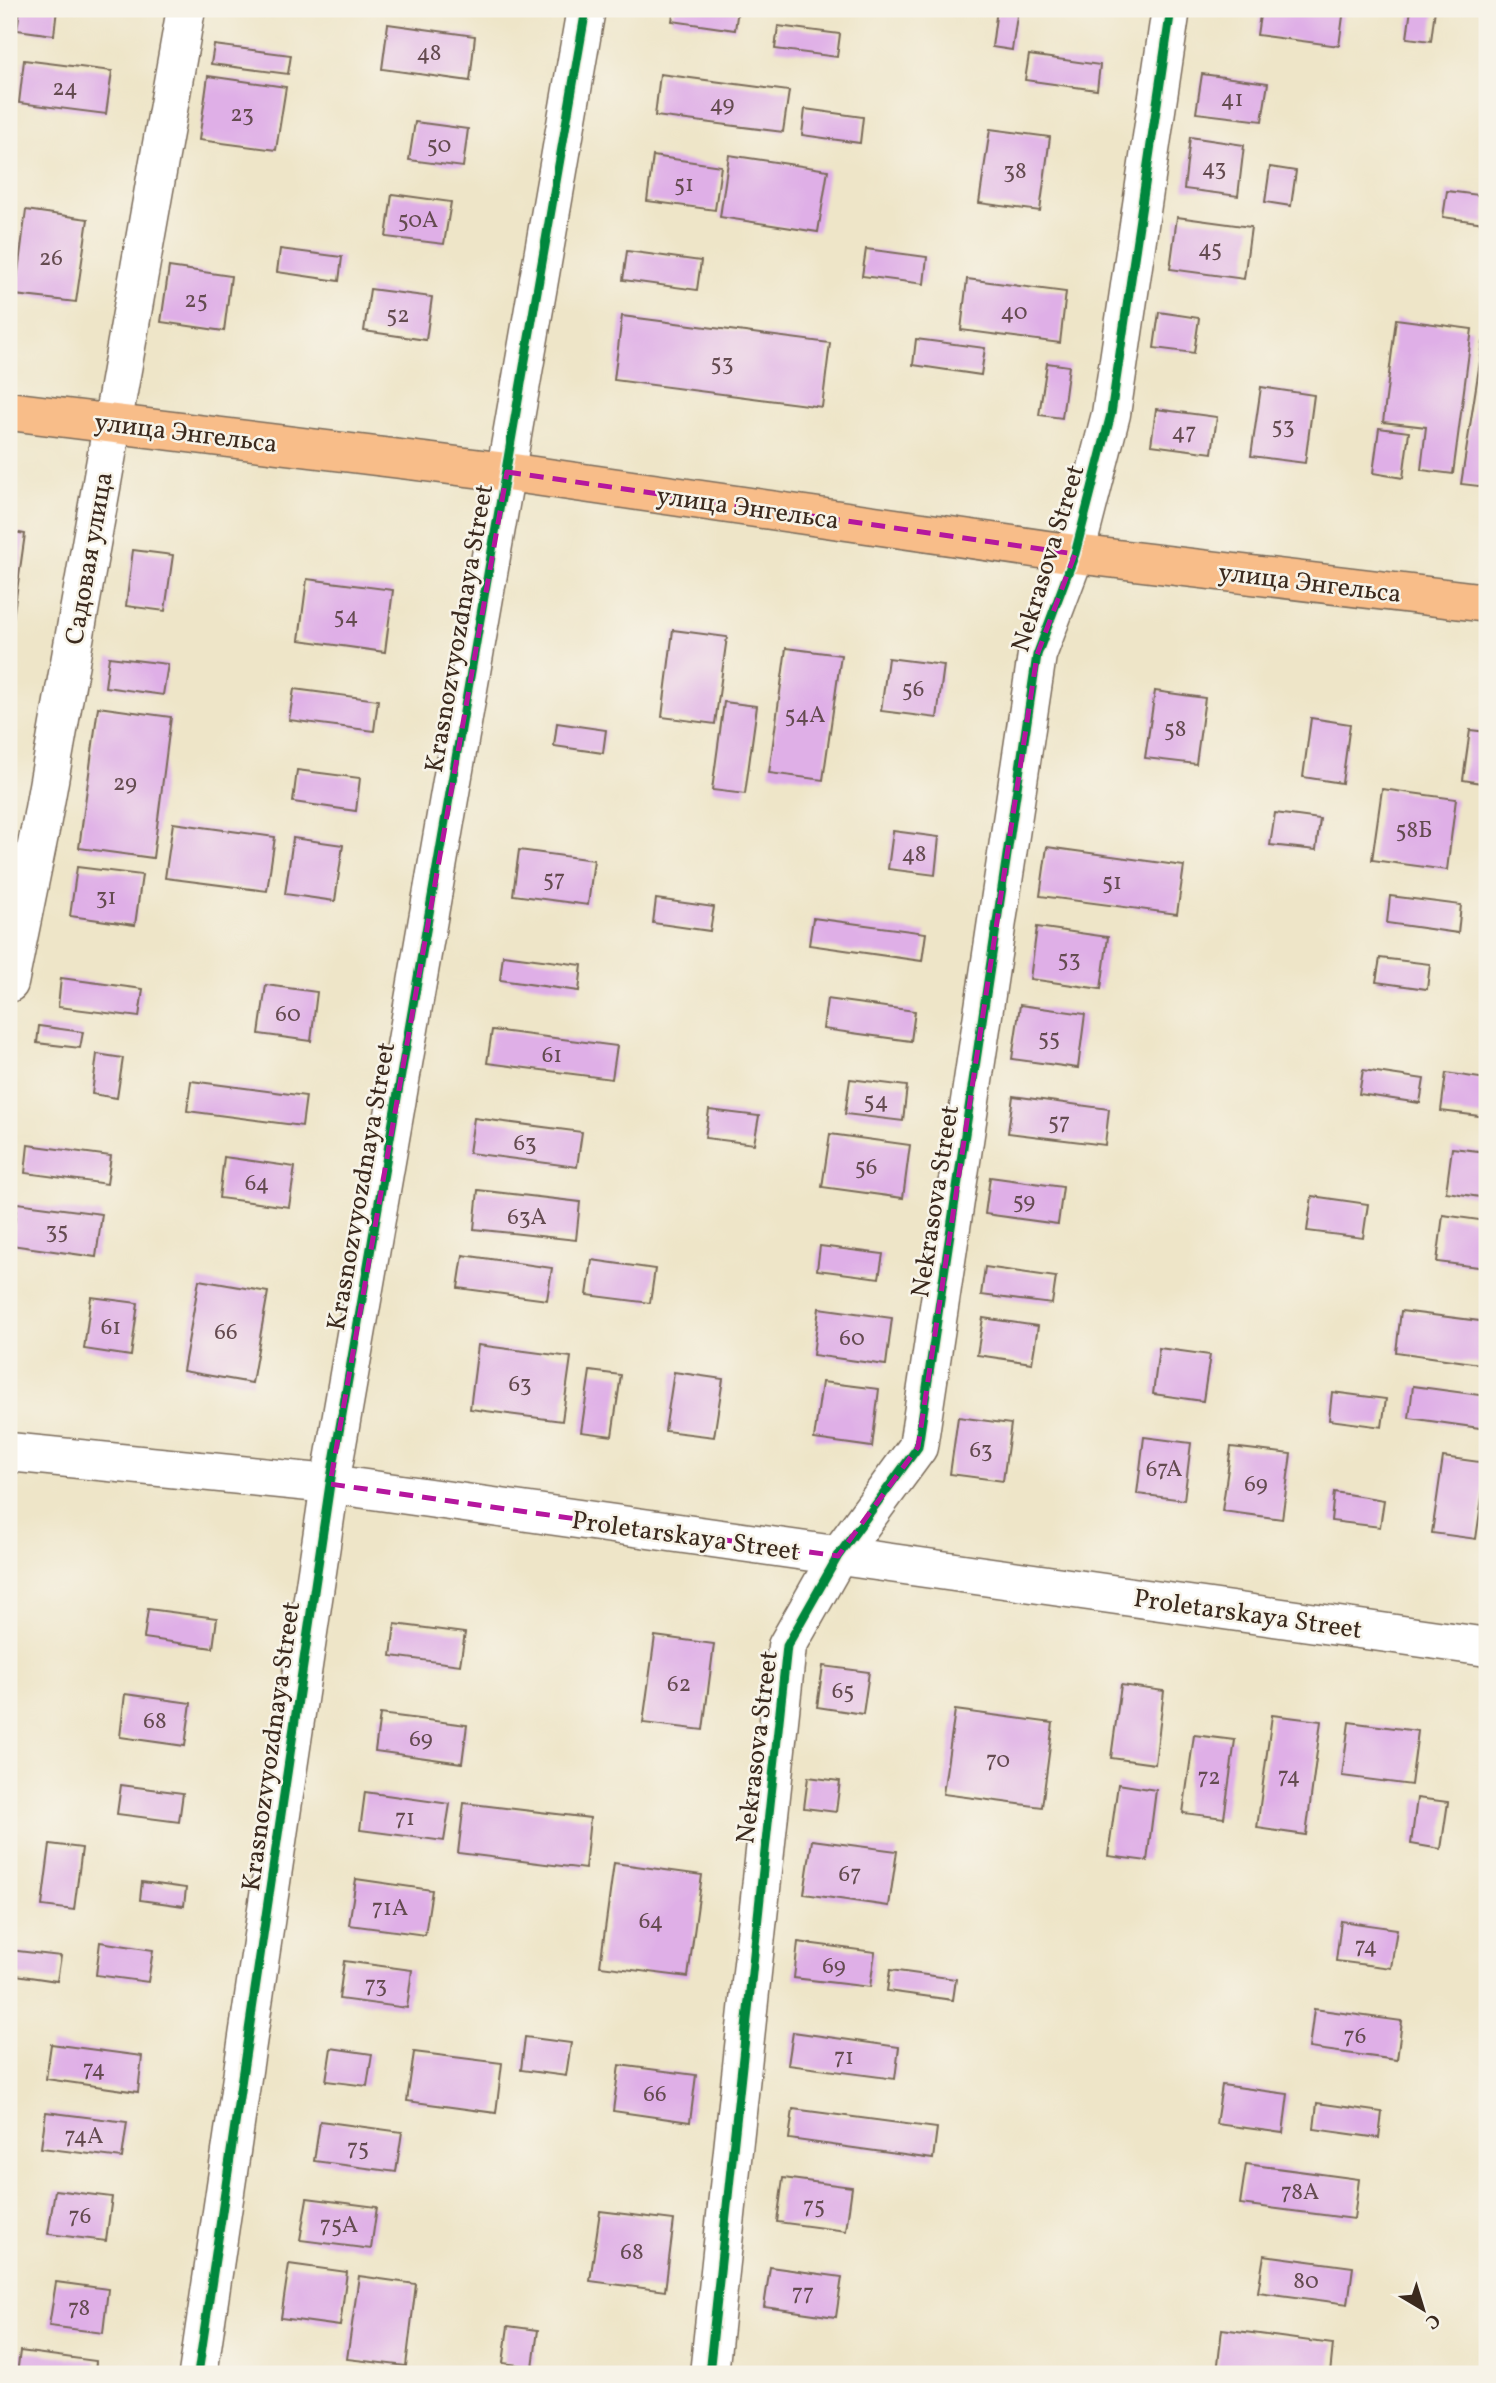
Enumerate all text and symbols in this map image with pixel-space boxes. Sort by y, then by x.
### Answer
house number: 48 [417,38,441,70]
house number: 24 [52,73,78,105]
house number: 41 [1221,84,1243,116]
house number: 49 [710,89,735,121]
house number: 23 [230,99,254,131]
house number: 50 [427,130,451,162]
house number: 43 [1202,153,1226,185]
house number: 38 [1003,156,1027,188]
house number: 51 [674,169,694,201]
house number: 50А [398,205,438,237]
house number: 45 [1198,234,1222,266]
house number: 26 [39,243,63,275]
house number: 25 [184,285,208,317]
house number: 40 [1000,297,1028,329]
house number: 52 [386,300,410,332]
house number: 53 [711,348,733,380]
street label: улица Энгельса [92,405,279,463]
house number: 53 [1272,411,1294,443]
house number: 47 [1172,417,1196,449]
street label: Nekrasova Street [1003,460,1095,657]
street label: Садовая улица [57,469,123,648]
street label: улица Энгельса [654,478,841,540]
street label: Krasnozvyozdnaya Street [417,481,503,775]
street label: улица Энгельса [1216,555,1403,613]
house number: 54 [334,601,358,633]
house number: 56 [902,674,924,706]
house number: 54А [785,700,826,732]
house number: 58 [1164,714,1186,746]
house number: 29 [113,768,137,800]
house number: 58Б [1396,815,1432,847]
house number: 48 [902,839,926,871]
house number: 57 [543,864,565,896]
house number: 51 [1102,867,1122,899]
house number: 31 [96,882,116,914]
house number: 53 [1058,944,1080,976]
house number: 60 [275,999,301,1031]
house number: 55 [1038,1023,1060,1055]
street label: Krasnozvyozdnaya Street [319,1039,405,1333]
house number: 61 [542,1040,562,1072]
house number: 54 [864,1086,888,1118]
street label: Nekrasova Street [903,1103,969,1300]
house number: 57 [1048,1107,1070,1139]
house number: 63 [513,1128,537,1160]
house number: 56 [855,1152,877,1184]
house number: 64 [245,1168,269,1200]
house number: 59 [1013,1186,1035,1218]
house number: 63А [507,1202,547,1234]
house number: 35 [46,1216,68,1248]
house number: 61 [101,1312,121,1344]
house number: 66 [214,1317,238,1349]
house number: 60 [839,1323,865,1355]
house number: 63 [508,1369,532,1401]
house number: 63 [969,1435,993,1467]
house number: 67А [1146,1454,1182,1486]
house number: 69 [1244,1469,1268,1501]
street label: Proletarskaya Street [569,1503,802,1571]
street label: Proletarskaya Street [1131,1581,1364,1649]
street label: Krasnozvyozdnaya Street [234,1599,310,1893]
street label: Nekrasova Street [728,1649,788,1846]
house number: 62 [667,1669,691,1701]
house number: 65 [832,1676,854,1708]
house number: 68 [143,1706,167,1738]
house number: 69 [409,1724,433,1756]
house number: 70 [986,1745,1010,1777]
house number: 74 [1278,1761,1300,1793]
house number: 72 [1197,1762,1221,1794]
house number: 71 [395,1803,415,1835]
house number: 67 [839,1859,861,1891]
house number: 71А [372,1893,408,1925]
house number: 64 [639,1906,663,1938]
house number: 74 [1355,1931,1377,1963]
house number: 69 [822,1951,846,1983]
house number: 73 [365,1970,387,2002]
house number: 76 [1344,2021,1366,2053]
house number: 71 [834,2042,854,2074]
house number: 74 [83,2054,105,2086]
house number: 66 [643,2079,667,2111]
house number: 74А [65,2121,103,2153]
house number: 75 [347,2133,369,2165]
house number: 78А [1281,2177,1319,2209]
house number: 75 [803,2191,825,2223]
house number: 76 [69,2201,91,2233]
house number: 75А [320,2210,358,2242]
house number: 68 [620,2237,644,2269]
house number: 80 [1293,2266,1319,2298]
north arrow [1388,2274,1458,2344]
house number: 77 [792,2278,814,2310]
house number: 78 [68,2293,90,2325]
text: С [1419,2307,1445,2335]

